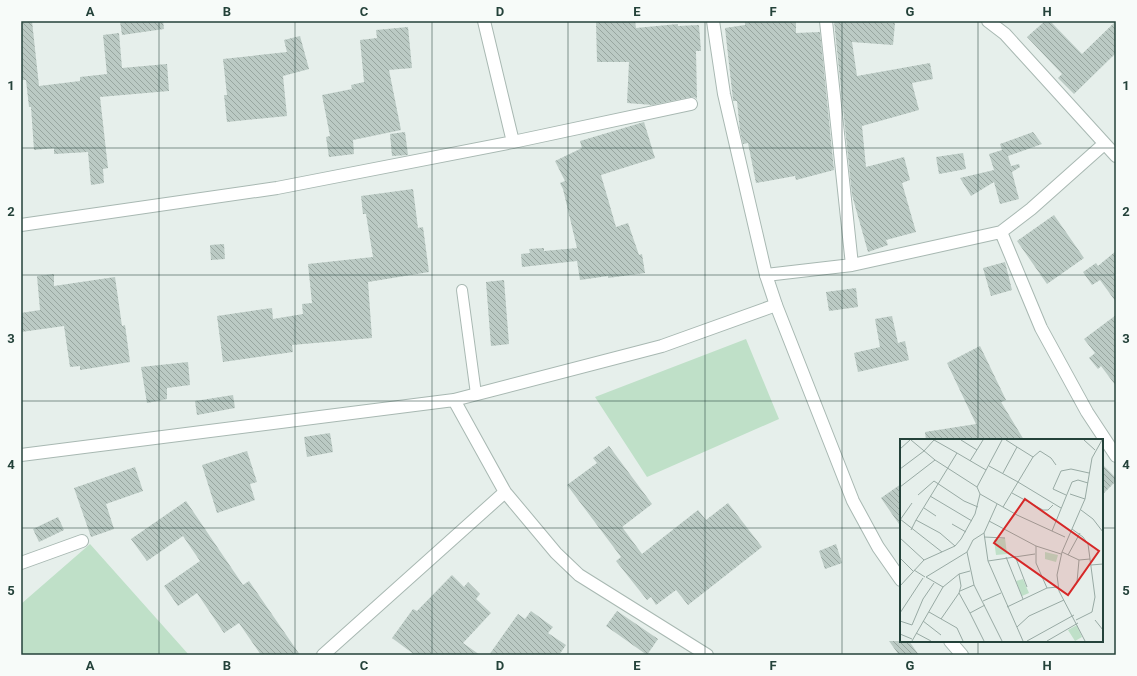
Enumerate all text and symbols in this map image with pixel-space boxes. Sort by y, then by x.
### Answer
text: A [86,4,95,19]
text: B [223,4,231,19]
text: C [360,4,369,19]
text: D [496,4,504,19]
text: E [633,4,641,19]
text: F [769,4,777,19]
text: G [906,4,915,19]
text: H [1042,4,1052,19]
text: 1 [7,78,15,93]
text: 1 [1122,78,1130,93]
text: 2 [7,204,15,219]
text: 2 [1122,204,1130,219]
text: 3 [7,331,15,346]
text: 3 [1122,331,1130,346]
inset map [900,439,1103,642]
text: 4 [7,457,15,472]
text: 4 [1122,457,1130,472]
text: 5 [7,583,15,598]
text: 5 [1122,583,1130,598]
text: A [86,658,95,673]
text: B [223,658,231,673]
text: C [360,658,369,673]
text: D [496,658,504,673]
text: E [633,658,641,673]
text: F [769,658,777,673]
text: G [906,658,915,673]
text: H [1042,658,1052,673]

